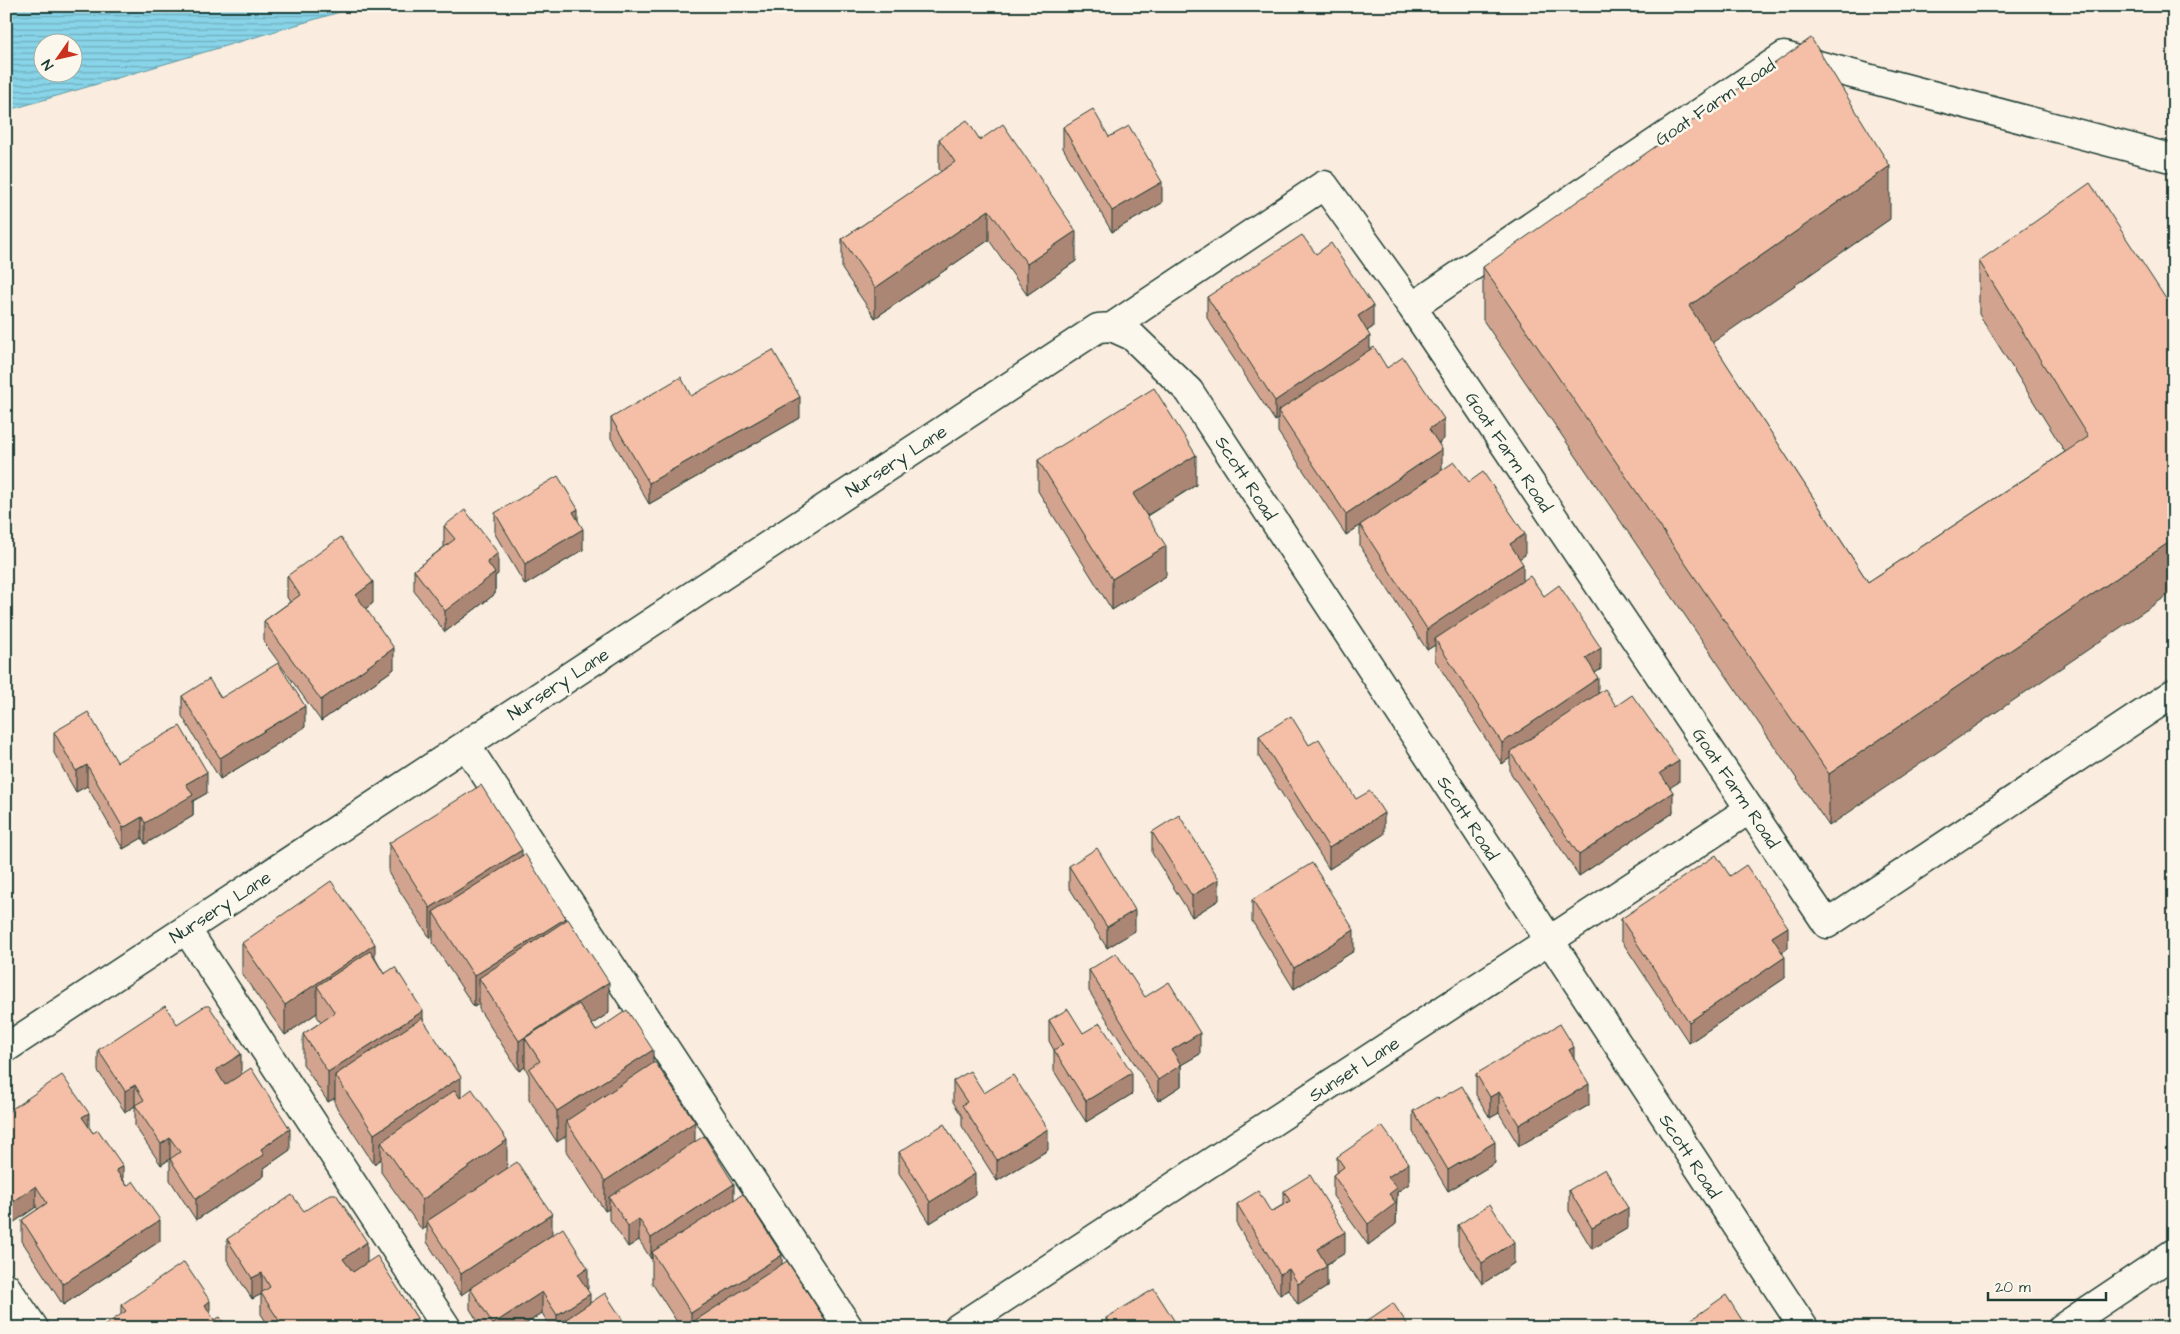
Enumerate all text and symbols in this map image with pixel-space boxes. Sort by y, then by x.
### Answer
north arrow [32,32,82,82]
street label: Goat Farm Road [1650,53,1780,152]
text: N [37,55,59,74]
street label: Goat Farm Road [1459,387,1558,517]
street label: Nursery Lane [841,419,953,504]
street label: Scott Road [1209,431,1282,525]
street label: Nursery Lane [503,642,615,727]
street label: Goat Farm Road [1686,723,1785,853]
street label: Scott Road [1431,771,1504,865]
street label: Nursery Lane [165,865,277,950]
street label: Sunset Lane [1304,1031,1405,1108]
street label: Scott Road [1653,1109,1726,1203]
scale bar [1988,1269,2105,1301]
text: 20 m [1995,1277,2031,1298]

